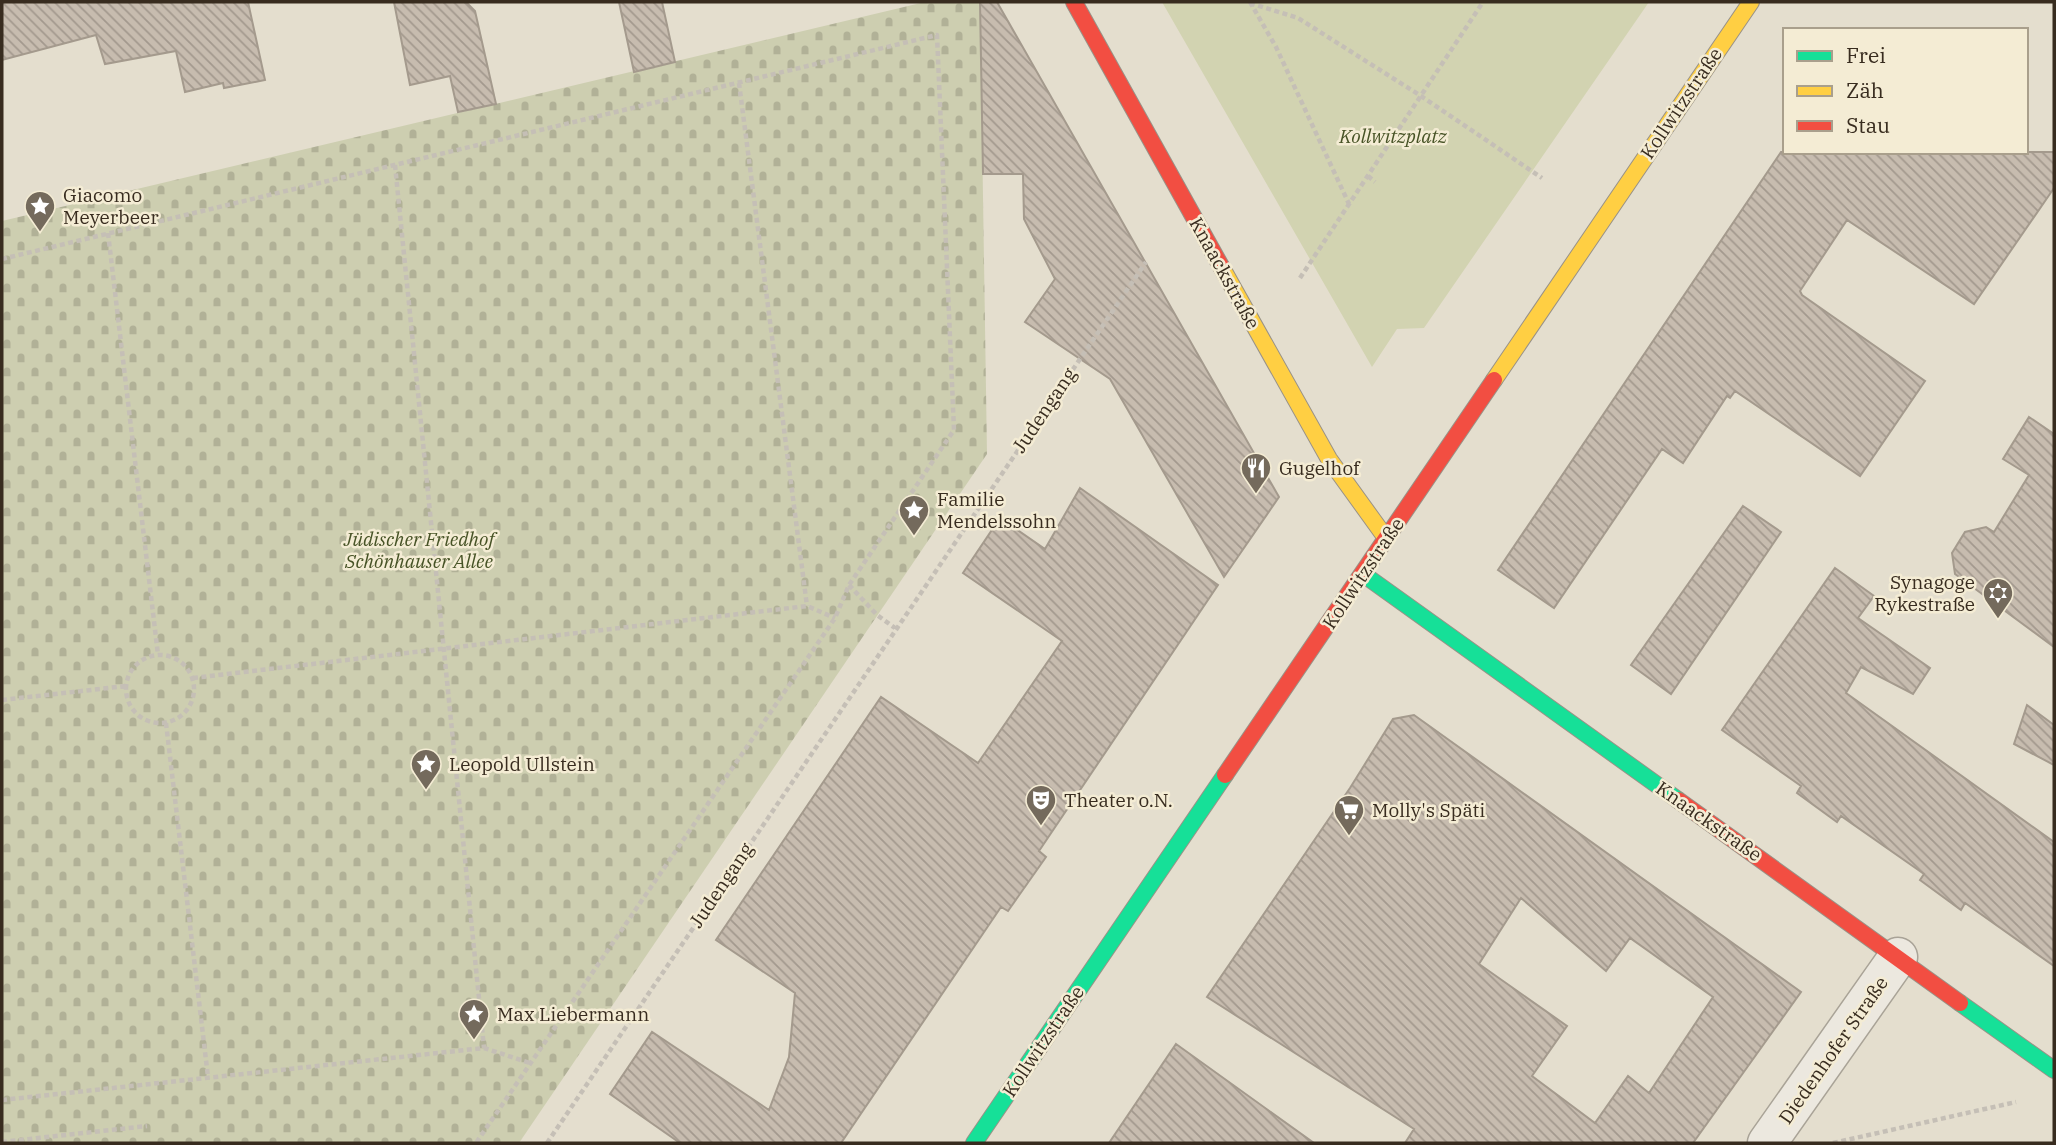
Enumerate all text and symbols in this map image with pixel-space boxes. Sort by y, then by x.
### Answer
legend [1783,28,2028,154]
text: Frei [1846,41,1886,69]
street label: Kollwitzstraße [1635,43,1727,163]
text: Zäh [1846,76,1884,104]
text: Stau [1846,111,1890,139]
park label: Kollwitzplatz [1338,124,1447,148]
place label: Giacomo Meyerbeer [63,183,159,229]
place icon: Giacomo Meyerbeer [23,189,57,233]
street label: Knaackstraße [1184,213,1266,333]
street label: Judengang [1007,362,1082,457]
restaurant icon: Gugelhof [1239,451,1273,495]
place label: Gugelhof [1279,456,1361,480]
place label: Familie Mendelssohn [937,487,1056,533]
place icon: Familie Mendelssohn [897,493,931,537]
street label: Kollwitzstraße [1317,513,1409,633]
park label: Jüdischer Friedhof Schönhauser Allee [343,527,497,573]
place label: Synagoge Rykestraße [1874,570,1975,616]
synagogue icon: Synagoge Rykestraße [1981,576,2015,620]
place icon: Leopold Ullstein [409,747,443,791]
place label: Leopold Ullstein [449,752,595,776]
street label: Knaackstraße [1651,776,1767,866]
theatre icon: Theater o.N. [1024,783,1058,827]
place label: Theater o.N. [1064,788,1173,812]
supermarket icon: Molly's Späti [1332,793,1366,837]
place label: Molly's Späti [1372,798,1485,822]
street label: Judengang [684,837,759,932]
street label: Diedenhofer Straße [1773,972,1893,1128]
street label: Kollwitzstraße [997,981,1089,1101]
place icon: Max Liebermann [457,997,491,1041]
place label: Max Liebermann [497,1002,649,1026]

